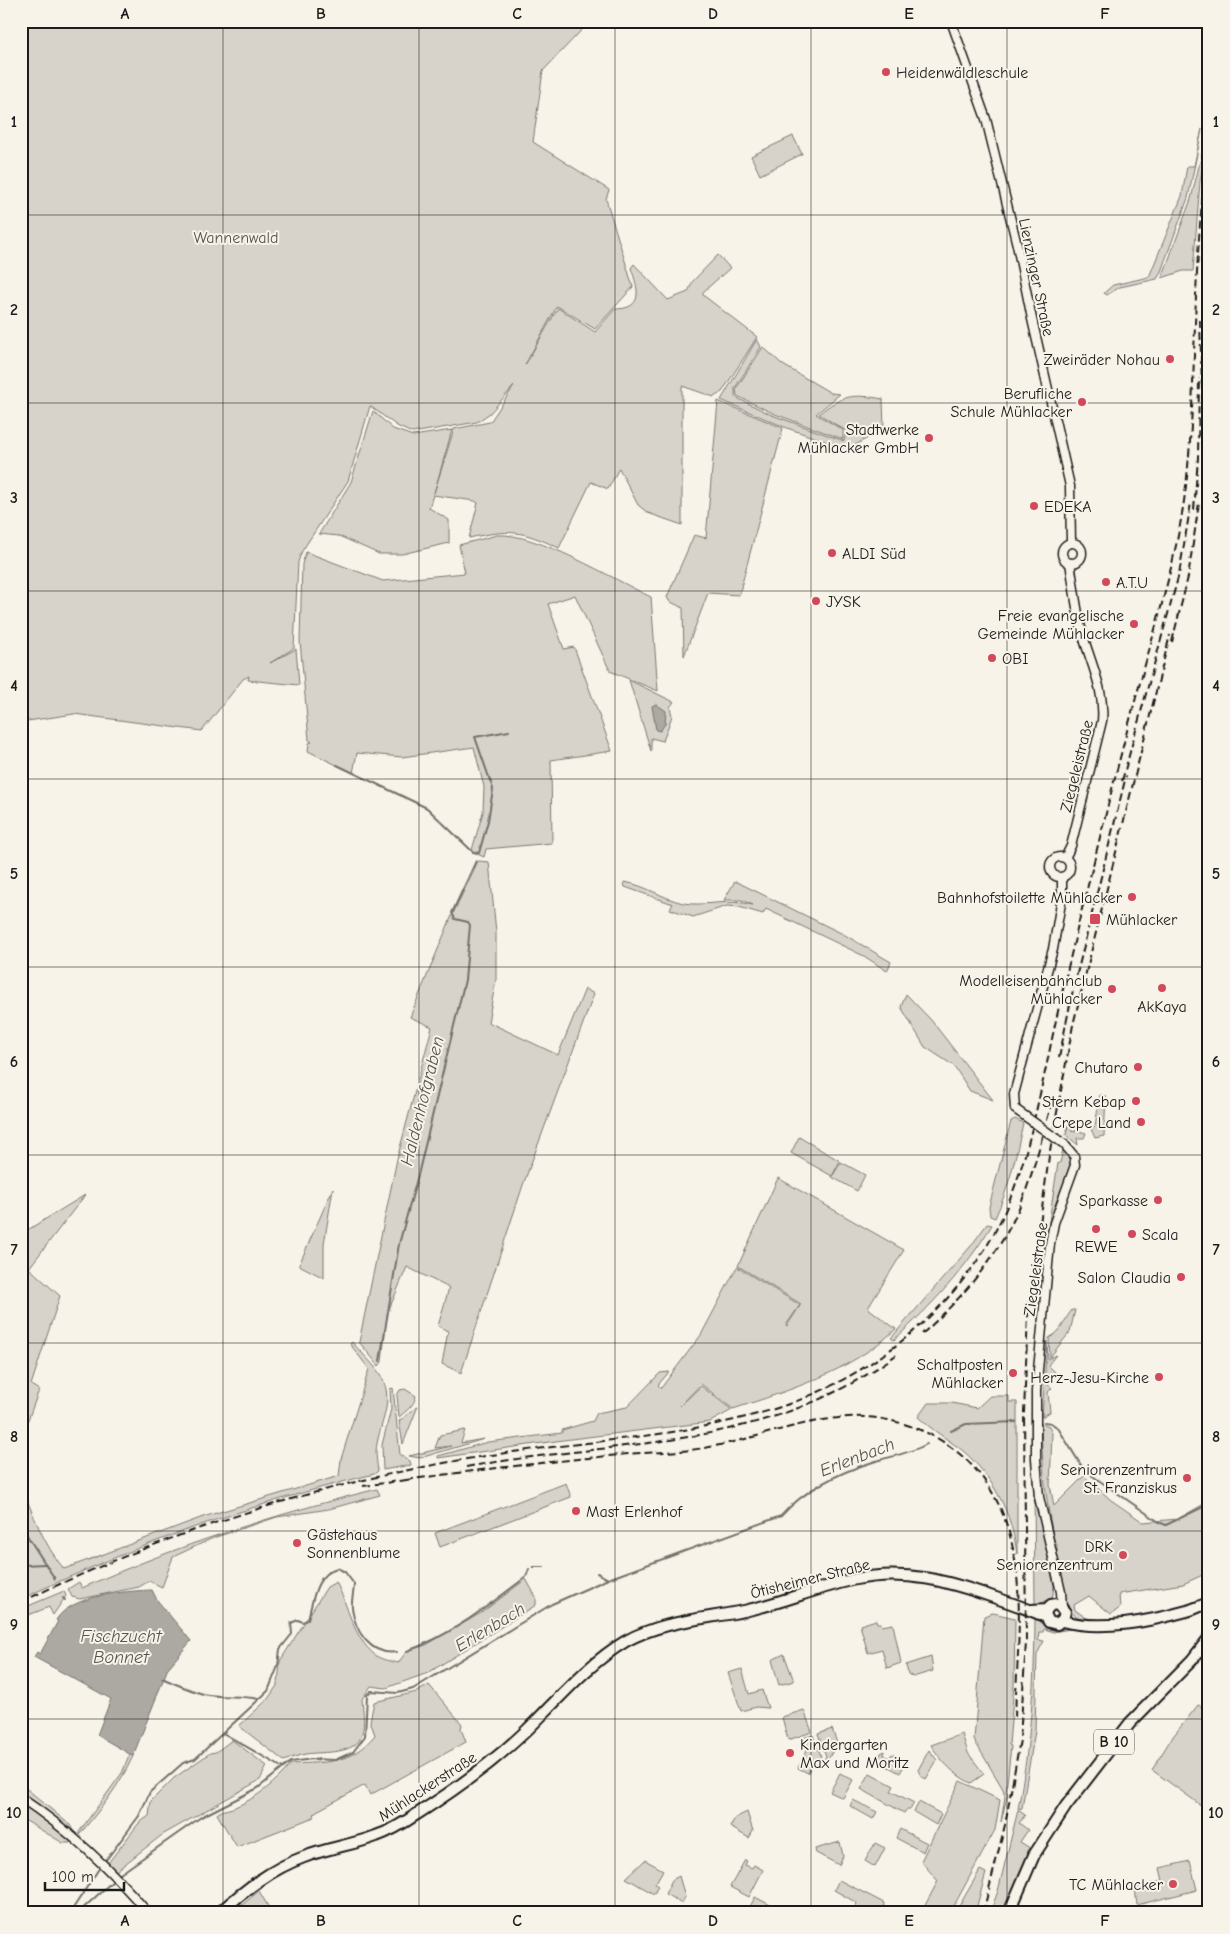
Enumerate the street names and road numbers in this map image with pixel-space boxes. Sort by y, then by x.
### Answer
street label: Lienzinger Straße [1015,217,1057,338]
street label: Ziegeleistraße [1057,718,1097,814]
street label: Ziegeleistraße [1020,1221,1051,1317]
street label: Ötisheimer Straße [749,1555,872,1603]
road number: B 10 [1094,1730,1134,1754]
street label: Mühlackerstraße [375,1748,480,1825]

